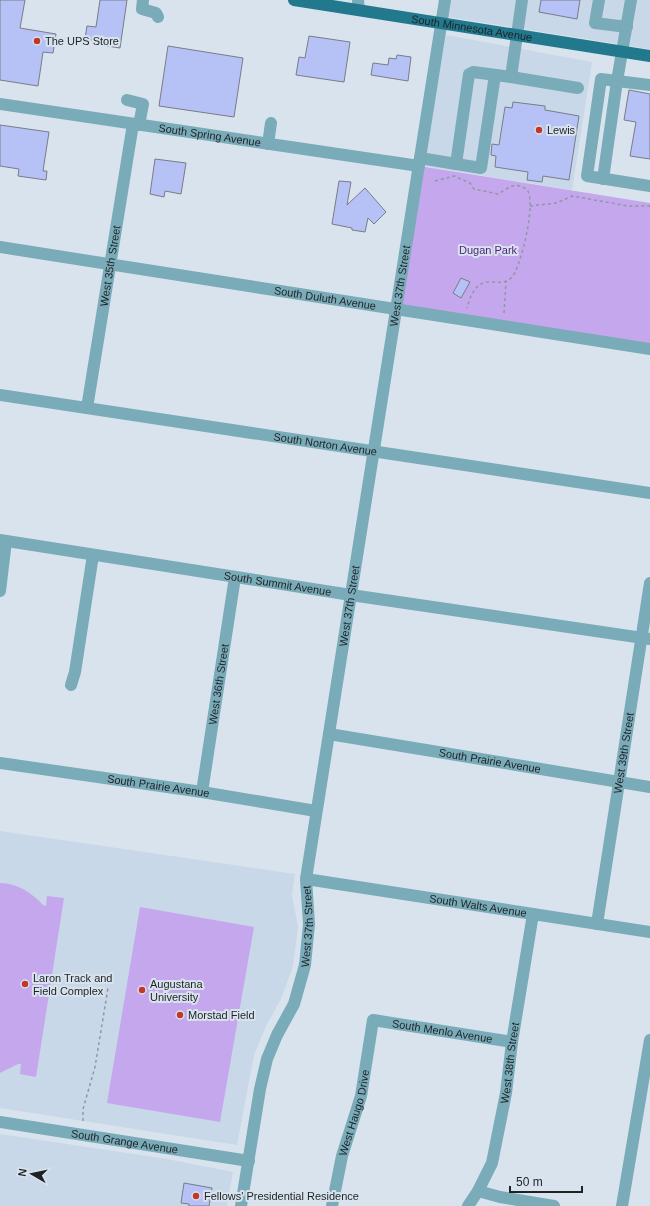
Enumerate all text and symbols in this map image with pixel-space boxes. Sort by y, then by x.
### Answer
street label: South Minnesota Avenue [410,13,533,43]
place label: The UPS Store [45,35,119,47]
marker: The UPS Store [32,36,42,46]
street label: South Spring Avenue [158,122,262,149]
place label: Lewis [547,124,576,136]
marker: Lewis [534,125,544,135]
street label: West 35th Street [98,225,122,307]
park label: Dugan Park [459,244,518,256]
street label: West 37th Street [387,245,412,327]
street label: South Duluth Avenue [273,284,377,312]
street label: South Norton Avenue [273,430,378,458]
street label: West 37th Street [337,565,362,647]
street label: South Summit Avenue [223,569,332,598]
street label: West 36th Street [206,643,231,726]
street label: West 39th Street [611,712,636,794]
street label: South Prairie Avenue [438,746,542,775]
street label: South Prairie Avenue [106,772,210,799]
street label: West 37th Street [299,885,315,968]
street label: South Walts Avenue [428,892,528,919]
place label: Laron Track and Field Complex [33,972,113,997]
place label: Augustana University [150,978,203,1003]
marker: Laron Track and Field Complex [20,979,30,989]
marker: Augustana University [137,985,147,995]
place label: Morstad Field [188,1009,255,1021]
marker: Morstad Field [175,1010,185,1020]
street label: South Menlo Avenue [391,1017,493,1045]
street label: West 38th Street [498,1021,521,1105]
street label: West Haugo Drive [336,1069,371,1157]
street label: South Grange Avenue [70,1127,179,1156]
north arrow [12,1154,52,1194]
text: N [16,1168,29,1177]
scale bar [510,1168,582,1194]
text: 50 m [516,1175,543,1189]
place label: Fellows' Presidential Residence [204,1190,359,1202]
marker: Fellows' Presidential Residence [191,1191,201,1201]

